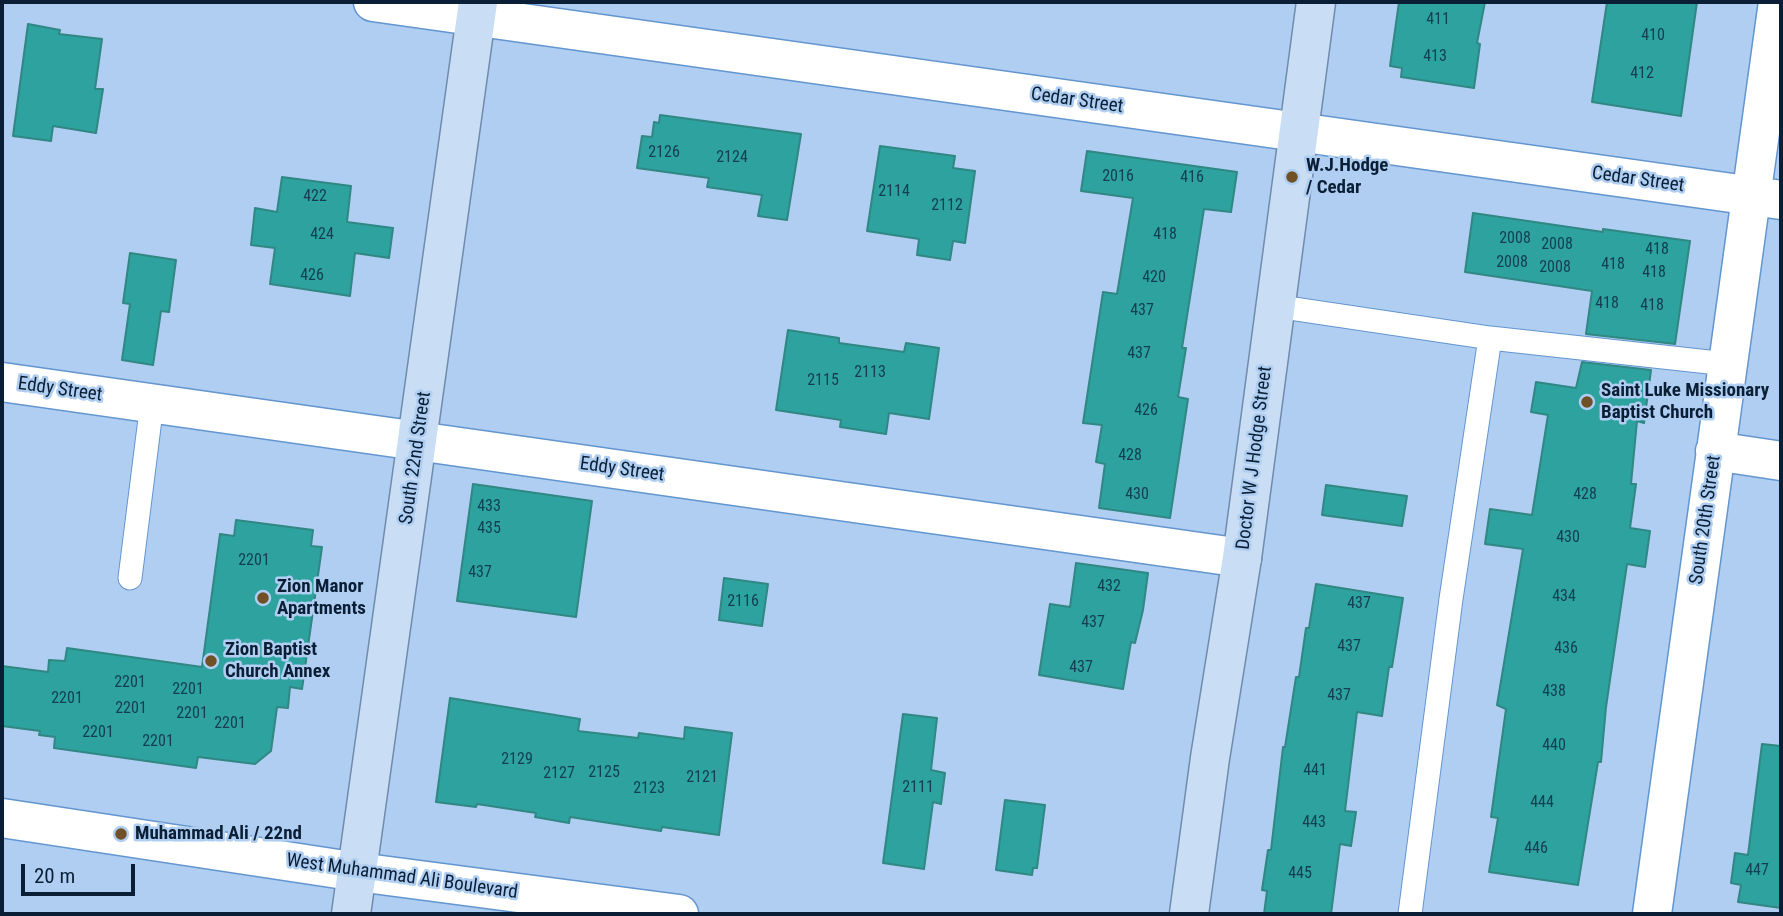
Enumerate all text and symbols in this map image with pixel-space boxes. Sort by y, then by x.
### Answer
house number: 411 [1426,10,1450,30]
house number: 410 [1641,26,1665,46]
house number: 413 [1423,47,1447,67]
house number: 412 [1630,64,1654,84]
street label: Cedar Street [1029,83,1125,119]
house number: 2126 [648,143,680,163]
house number: 2124 [716,148,748,168]
place label: W.J.Hodge / Cedar [1306,155,1388,199]
street label: Cedar Street [1590,162,1686,198]
house number: 2016 [1102,167,1134,187]
house number: 416 [1180,168,1204,188]
marker: W.J.Hodge / Cedar [1284,169,1300,185]
house number: 2114 [878,182,910,202]
house number: 422 [303,187,327,207]
house number: 2112 [931,196,963,216]
house number: 424 [310,225,334,245]
house number: 418 [1153,225,1177,245]
house number: 2008 [1499,229,1531,249]
house number: 2008 [1541,235,1573,255]
house number: 418 [1645,240,1669,260]
house number: 2008 [1496,253,1528,273]
house number: 418 [1601,255,1625,275]
house number: 2008 [1539,258,1571,278]
house number: 418 [1642,263,1666,283]
house number: 426 [300,266,324,286]
house number: 420 [1142,268,1166,288]
house number: 418 [1595,294,1619,314]
house number: 418 [1640,296,1664,316]
house number: 437 [1130,301,1154,321]
house number: 437 [1127,344,1151,364]
house number: 2113 [854,363,886,383]
street label: Doctor W J Hodge Street [1232,365,1278,551]
house number: 2115 [807,371,839,391]
street label: Eddy Street [16,373,104,407]
place label: Saint Luke Missionary Baptist Church [1601,380,1769,424]
street label: South 22nd Street [395,390,437,526]
marker: Saint Luke Missionary Baptist Church [1579,394,1595,410]
house number: 426 [1134,401,1158,421]
house number: 428 [1118,446,1142,466]
street label: Eddy Street [578,453,666,487]
street label: South 20th Street [1686,454,1726,586]
house number: 430 [1125,485,1149,505]
house number: 428 [1573,485,1597,505]
house number: 433 [477,497,501,517]
house number: 435 [477,519,501,539]
house number: 430 [1556,528,1580,548]
house number: 2201 [238,551,270,571]
house number: 437 [468,563,492,583]
place label: Zion Manor Apartments [277,576,366,620]
house number: 432 [1097,577,1121,597]
house number: 434 [1552,587,1576,607]
marker: Zion Manor Apartments [255,590,271,606]
house number: 2116 [727,592,759,612]
house number: 437 [1347,594,1371,614]
house number: 437 [1081,613,1105,633]
house number: 437 [1337,637,1361,657]
place label: Zion Baptist Church Annex [225,639,330,683]
house number: 436 [1554,639,1578,659]
marker: Zion Baptist Church Annex [203,653,219,669]
house number: 437 [1069,658,1093,678]
house number: 2201 [114,673,146,693]
house number: 2201 [172,680,204,700]
house number: 438 [1542,682,1566,702]
house number: 437 [1327,686,1351,706]
house number: 2201 [51,689,83,709]
house number: 2201 [115,699,147,719]
house number: 2201 [176,704,208,724]
house number: 2201 [214,714,246,734]
house number: 2201 [82,723,114,743]
house number: 2201 [142,732,174,752]
house number: 440 [1542,736,1566,756]
house number: 2129 [501,750,533,770]
house number: 441 [1303,761,1327,781]
house number: 2125 [588,763,620,783]
house number: 2127 [543,764,575,784]
house number: 2121 [686,768,718,788]
house number: 2111 [902,778,934,798]
house number: 2123 [633,779,665,799]
house number: 444 [1530,793,1554,813]
house number: 443 [1302,813,1326,833]
place label: Muhammad Ali / 22nd [135,823,302,845]
marker: Muhammad Ali / 22nd [113,826,129,842]
house number: 446 [1524,839,1548,859]
street label: West Muhammad Ali Boulevard [285,849,519,905]
scale bar [24,850,138,894]
house number: 447 [1745,861,1769,881]
text: 20 m [34,864,75,888]
house number: 445 [1288,864,1312,884]

